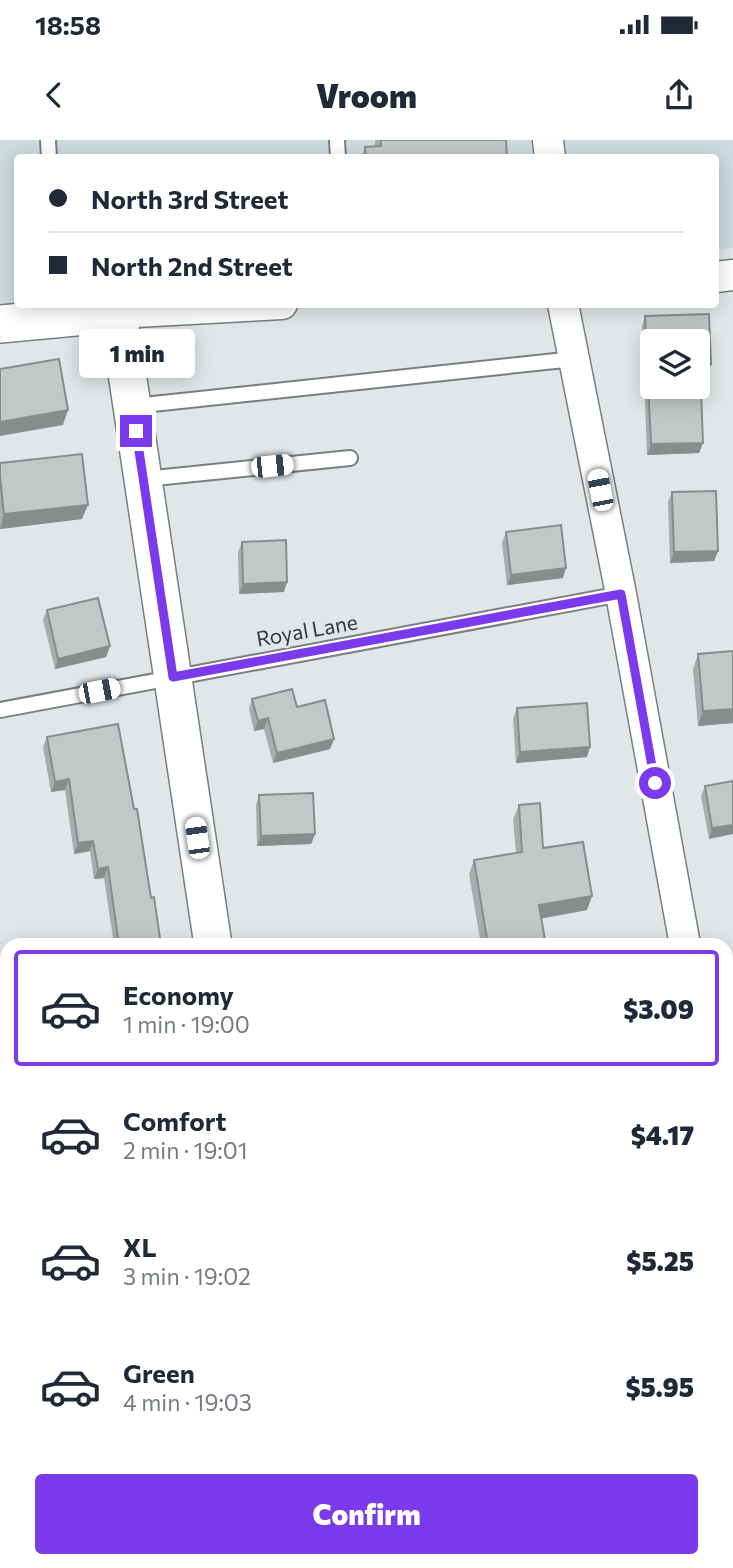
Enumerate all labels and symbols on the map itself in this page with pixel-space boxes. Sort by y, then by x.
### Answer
callout: 1 min [78,330,194,378]
route end [120,415,152,447]
car [251,453,294,479]
car [586,467,615,513]
street label: Royal Lane [254,608,359,651]
car [77,677,122,705]
route start [639,767,671,799]
car [184,816,211,860]

